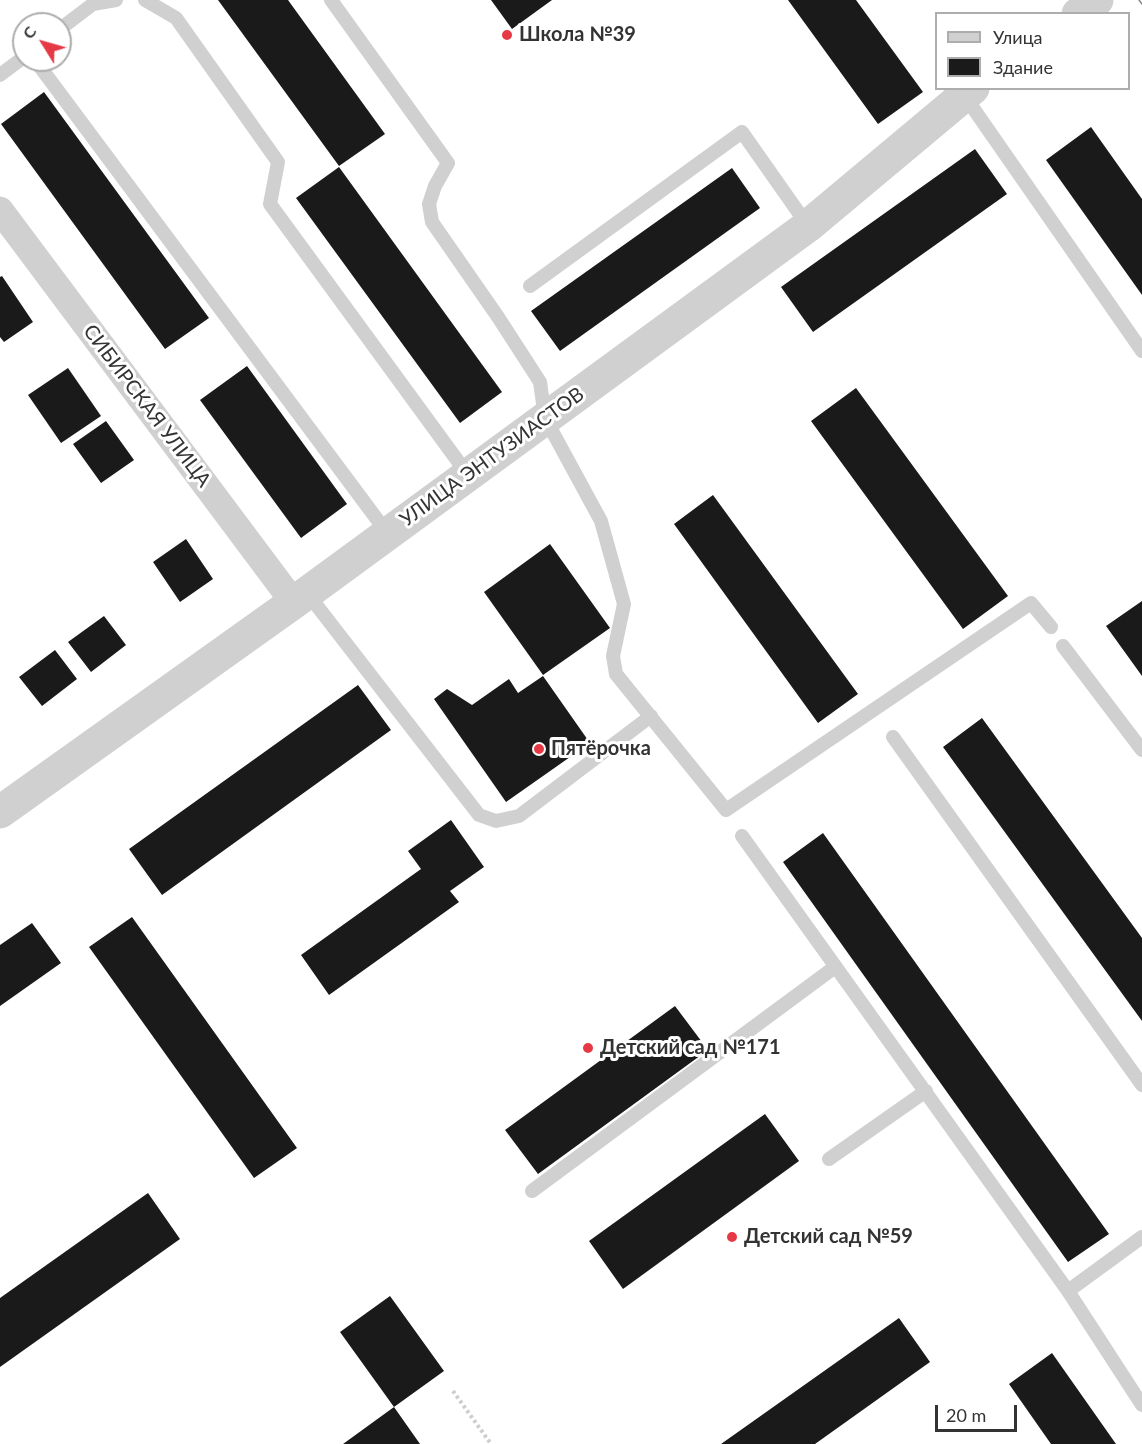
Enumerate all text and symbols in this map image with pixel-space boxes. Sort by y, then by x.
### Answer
north arrow [12,12,72,72]
legend [935,12,1130,90]
text: С [18,22,40,42]
place label: Школа №39 [519,23,636,47]
text: Улица [993,26,1043,48]
marker: Школа №39 [500,28,514,42]
text: Здание [993,56,1053,78]
street label: СИБИРСКАЯ УЛИЦА [78,320,216,492]
street label: УЛИЦА ЭНТУЗИАСТОВ [395,382,589,532]
place label: Пятёрочка [551,737,651,761]
marker: Пятёрочка [532,742,546,756]
place label: Детский сад №171 [600,1036,781,1060]
marker: Детский сад №171 [581,1041,595,1055]
place label: Детский сад №59 [744,1225,913,1249]
marker: Детский сад №59 [725,1230,739,1244]
scale bar [938,1393,1020,1431]
text: 20 m [946,1404,986,1426]

